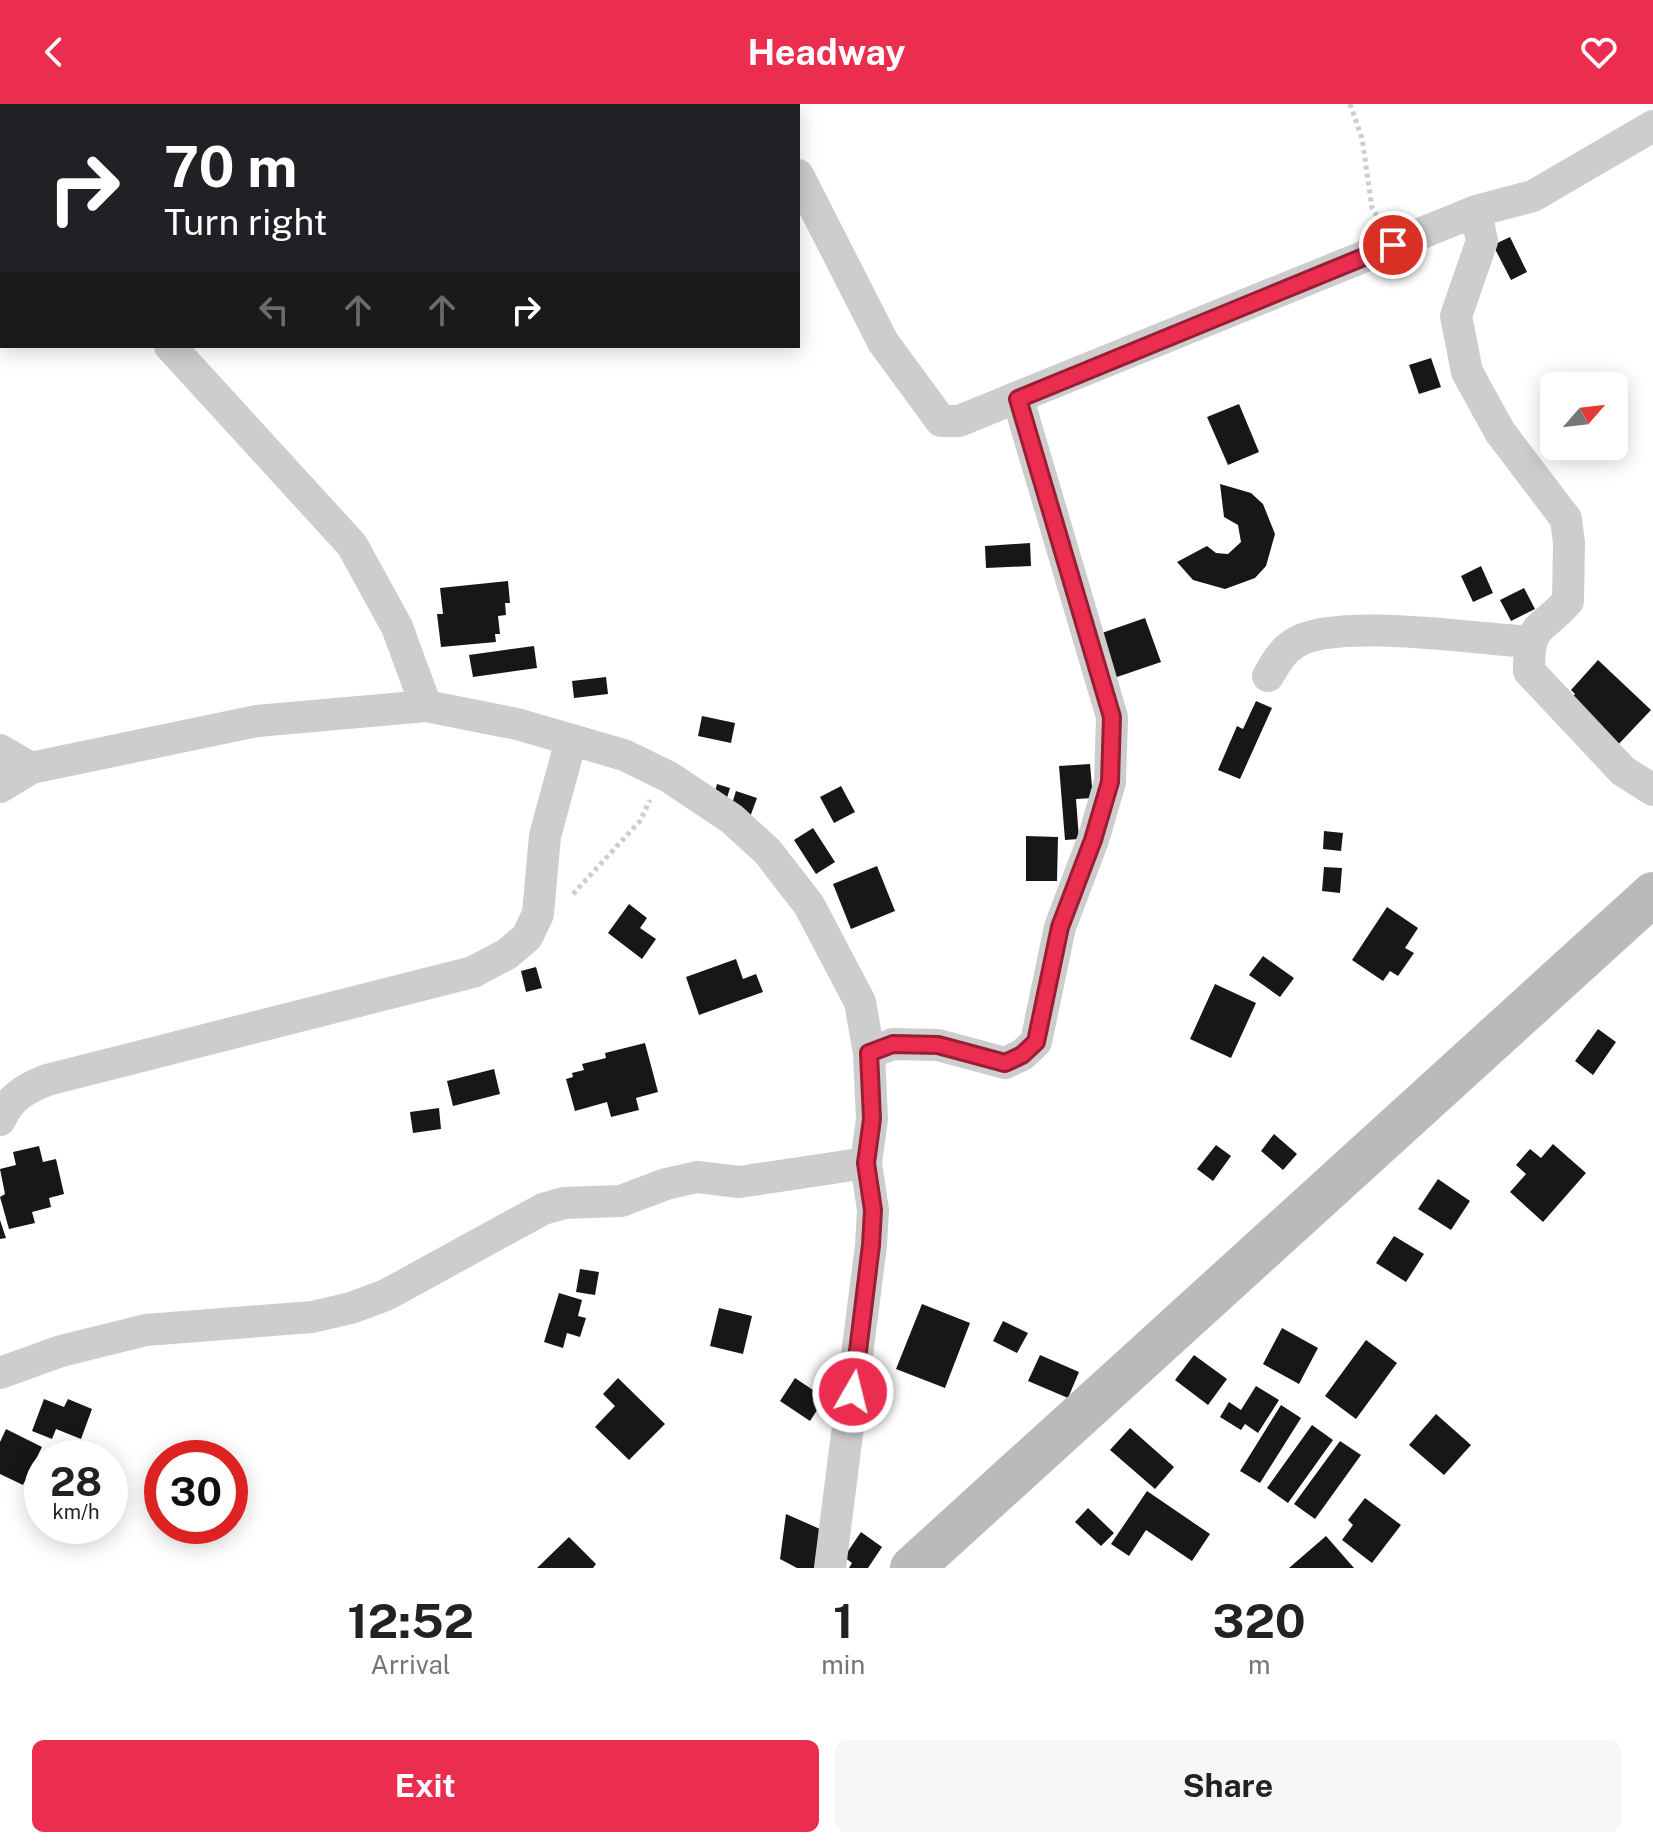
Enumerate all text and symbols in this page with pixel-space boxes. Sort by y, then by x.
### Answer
icon: back [32,30,76,74]
icon: heart [1577,30,1621,74]
text: Headway [748,31,905,73]
text: 70 m [164,134,297,200]
icon: right [32,136,136,240]
text: Turn right [164,201,327,243]
pin [1359,211,1427,279]
icon: arrive [1371,223,1415,267]
icon: left [252,288,296,332]
icon: ahead [336,288,380,332]
icon: ahead [420,288,464,332]
icon: right [504,288,548,332]
north arrow [1540,372,1628,460]
map controls [1540,372,1628,460]
position arrow [811,1350,895,1434]
speed limit sign: 30 [144,1440,248,1544]
text: 28 [50,1458,102,1505]
text: km/h [52,1500,100,1524]
text: 12:52 [347,1592,474,1649]
text: 1 [833,1592,854,1649]
text: 320 [1212,1592,1306,1649]
text: Arrival [370,1649,451,1680]
text: min [821,1649,865,1680]
text: m [1248,1649,1270,1680]
button: Exit [32,1740,819,1832]
button: Share [835,1740,1621,1832]

